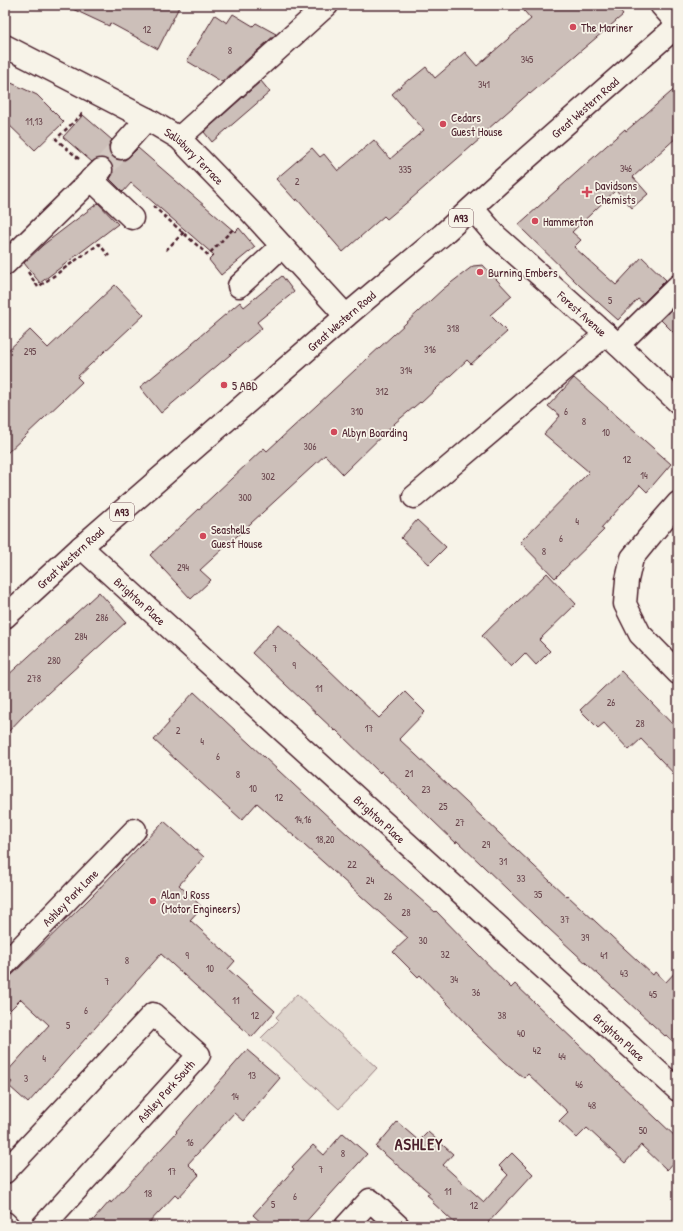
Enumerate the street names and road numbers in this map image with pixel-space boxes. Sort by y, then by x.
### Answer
street label: Great Western Road [547,73,622,142]
street label: Salisbury Terrace [162,123,228,188]
road number: A93 [449,209,473,227]
street label: Great Western Road [303,286,379,355]
street label: Forest Avenue [554,286,611,340]
road number: A93 [110,503,134,521]
street label: Great Western Road [33,523,107,592]
street label: Brighton Place [111,573,170,629]
street label: Brighton Place [350,791,409,847]
street label: Ashley Park Lane [38,865,102,930]
street label: Brighton Place [590,1009,649,1065]
street label: Ashley Park South [133,1056,199,1126]

